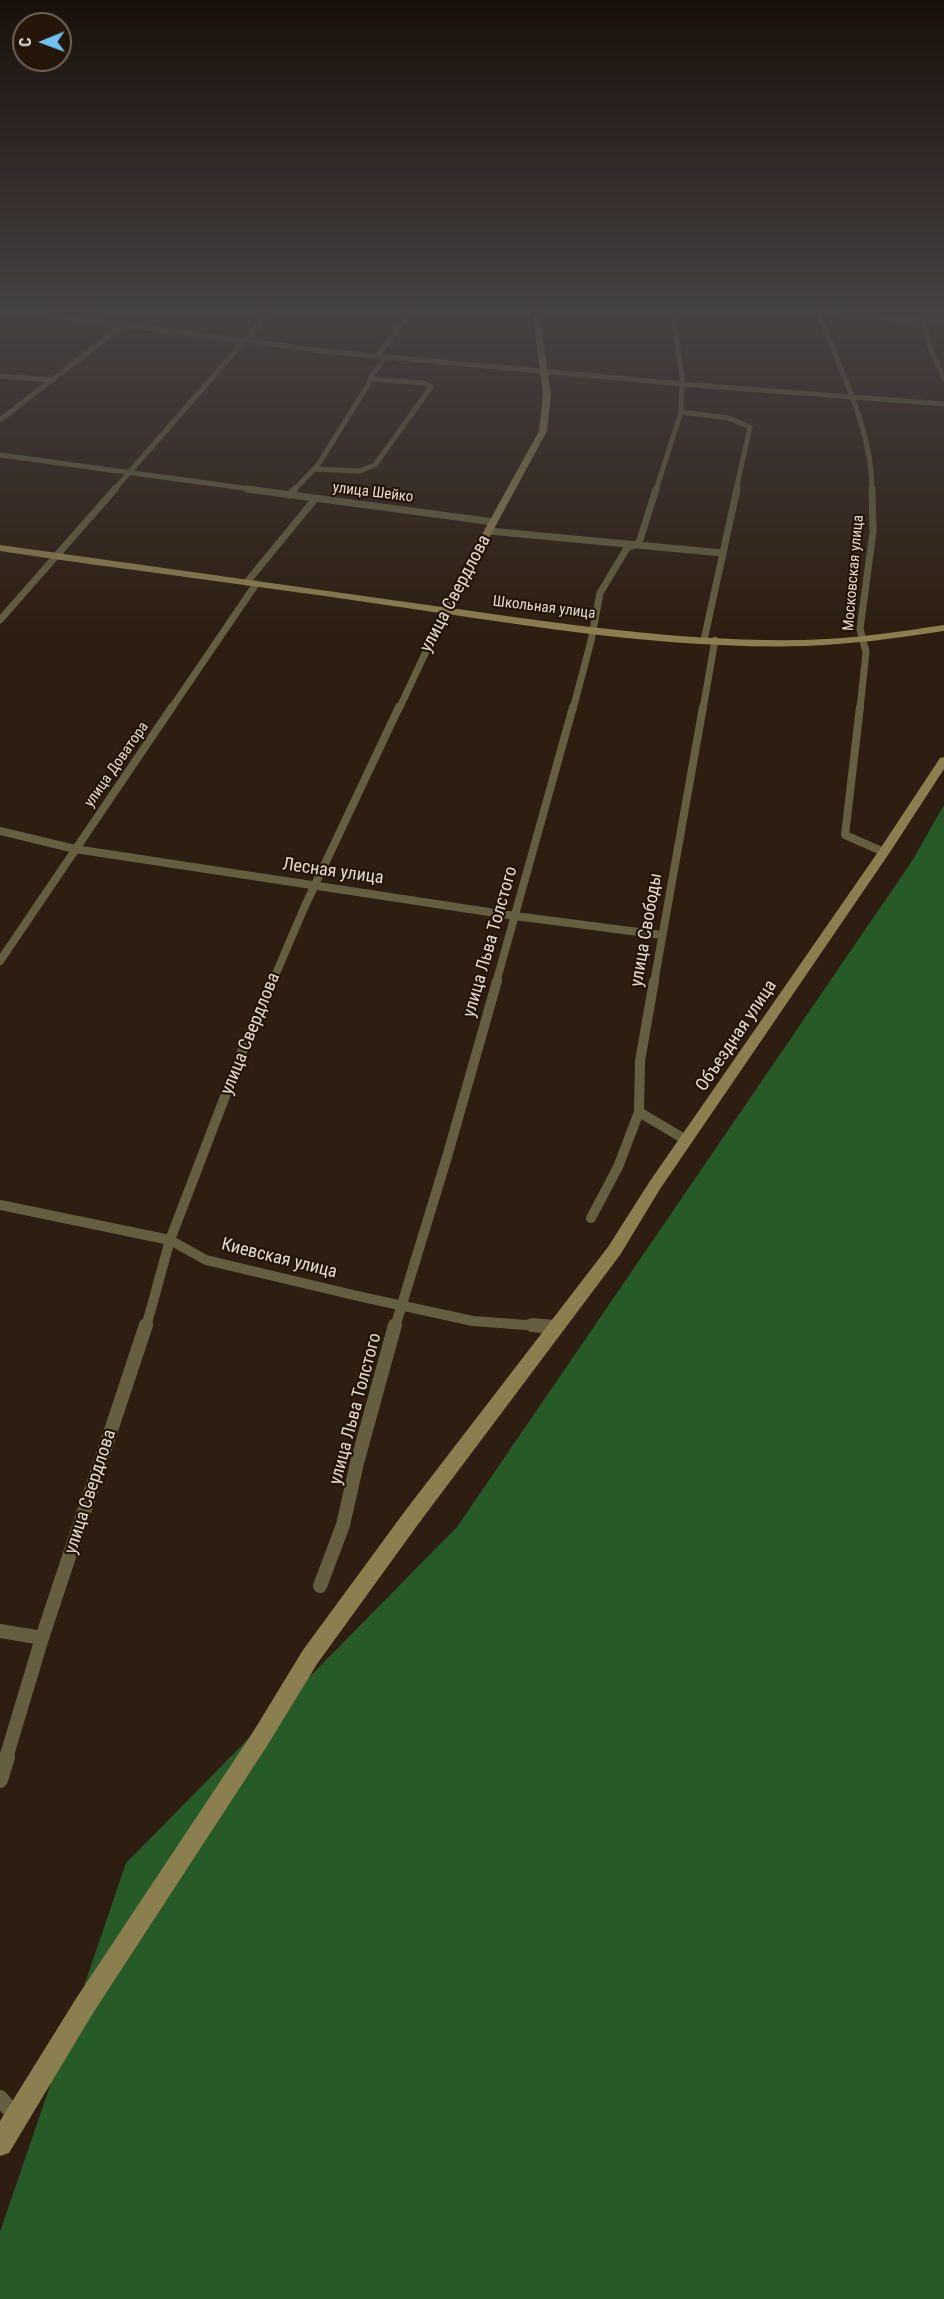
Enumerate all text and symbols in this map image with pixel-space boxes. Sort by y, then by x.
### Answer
north arrow [12,12,72,72]
text: С [16,38,35,47]
street label: улица Шейко [332,479,414,507]
street label: Московская улица [840,514,868,632]
street label: улица Свердлова [416,532,496,656]
street label: Школьная улица [492,593,596,623]
street label: улица Доватора [81,719,153,811]
street label: Лесная улица [281,854,385,890]
street label: улица Льва Толстого [459,864,523,1020]
street label: улица Свободы [626,871,668,989]
street label: улица Свердлова [217,970,285,1098]
street label: Объездная улица [692,976,782,1096]
street label: Киевская улица [219,1234,339,1284]
street label: улица Льва Толстого [325,1331,387,1487]
street label: улица Свердлова [61,1427,121,1557]

